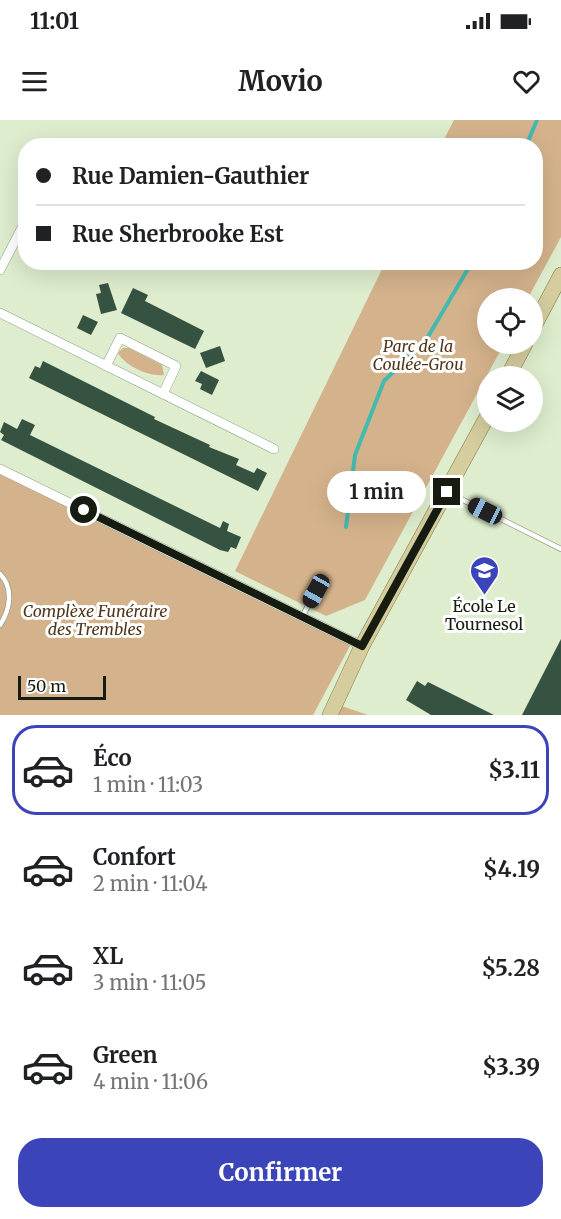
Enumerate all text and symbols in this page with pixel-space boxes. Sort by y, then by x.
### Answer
text: 11:01 [30,7,79,35]
text: Movio [238,64,323,98]
icon: menu [18,65,51,98]
icon: heart [510,65,543,98]
text: Rue Damien-Gauthier [72,162,309,190]
text: Rue Sherbrooke Est [72,220,284,248]
map controls [477,288,543,432]
button: locate [477,288,543,354]
park label: Parc de la Coulée-Grou [372,336,464,374]
button: layers [477,366,543,432]
callout: 1 min [327,471,426,513]
route end [433,478,460,505]
text: 1 min [349,479,404,504]
car [465,495,505,527]
route start [70,496,97,523]
school or university icon: École Le Tournesol [468,554,500,596]
car [299,571,333,611]
place label: École Le Tournesol [445,596,523,634]
park label: Complèxe Funéraire des Trembles [23,601,167,639]
scale bar [18,673,106,700]
text: 50 m [27,676,66,696]
icon: car [21,743,75,797]
text: Éco [93,744,132,772]
text: $3.11 [488,756,540,784]
text: 1 min · 11:03 [93,772,203,797]
icon: car [21,842,75,896]
text: Confort [93,843,176,871]
text: $4.19 [483,855,540,883]
text: 2 min · 11:04 [93,871,208,896]
icon: car [21,941,75,995]
text: XL [93,942,123,970]
text: $5.28 [482,954,540,982]
text: 3 min · 11:05 [93,970,206,995]
icon: car [21,1040,75,1094]
text: Green [93,1041,157,1069]
text: $3.39 [482,1053,540,1081]
text: 4 min · 11:06 [93,1069,208,1094]
button: Confirmer [18,1138,543,1207]

